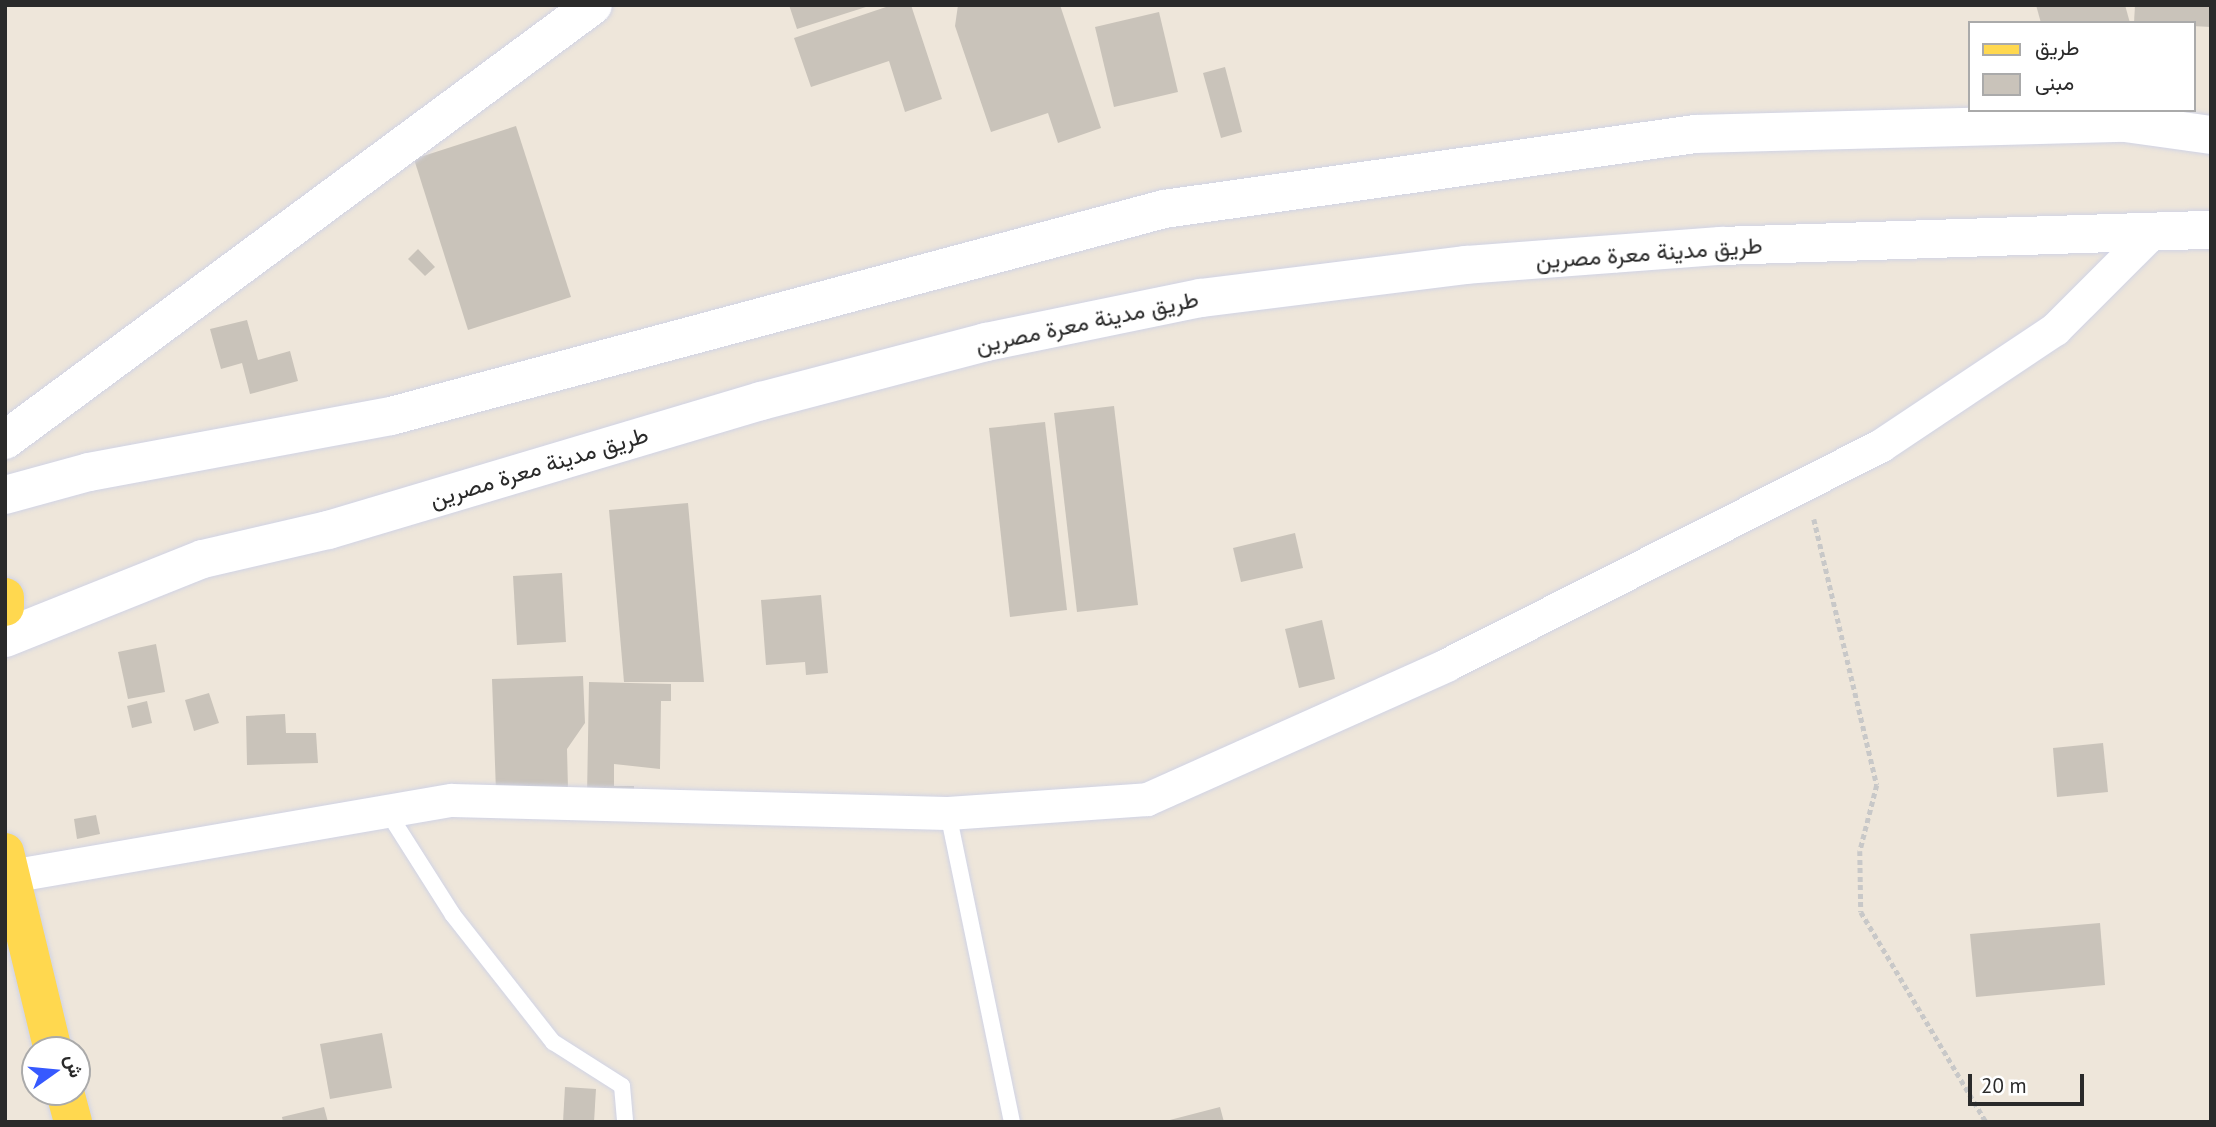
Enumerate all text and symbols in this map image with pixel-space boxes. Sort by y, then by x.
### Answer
legend [1968,21,2195,112]
text: طريق [2035,34,2080,61]
text: مبنى [2035,69,2074,96]
street label: طريق مدينة معرة مصرين [1535,231,1763,275]
street label: طريق مدينة معرة مصرين [973,285,1201,359]
street label: طريق مدينة معرة مصرين [426,421,652,513]
north arrow [21,1036,91,1106]
text: ش [60,1052,89,1080]
scale bar [1971,1060,2086,1104]
text: 20 m [1981,1072,2027,1099]

